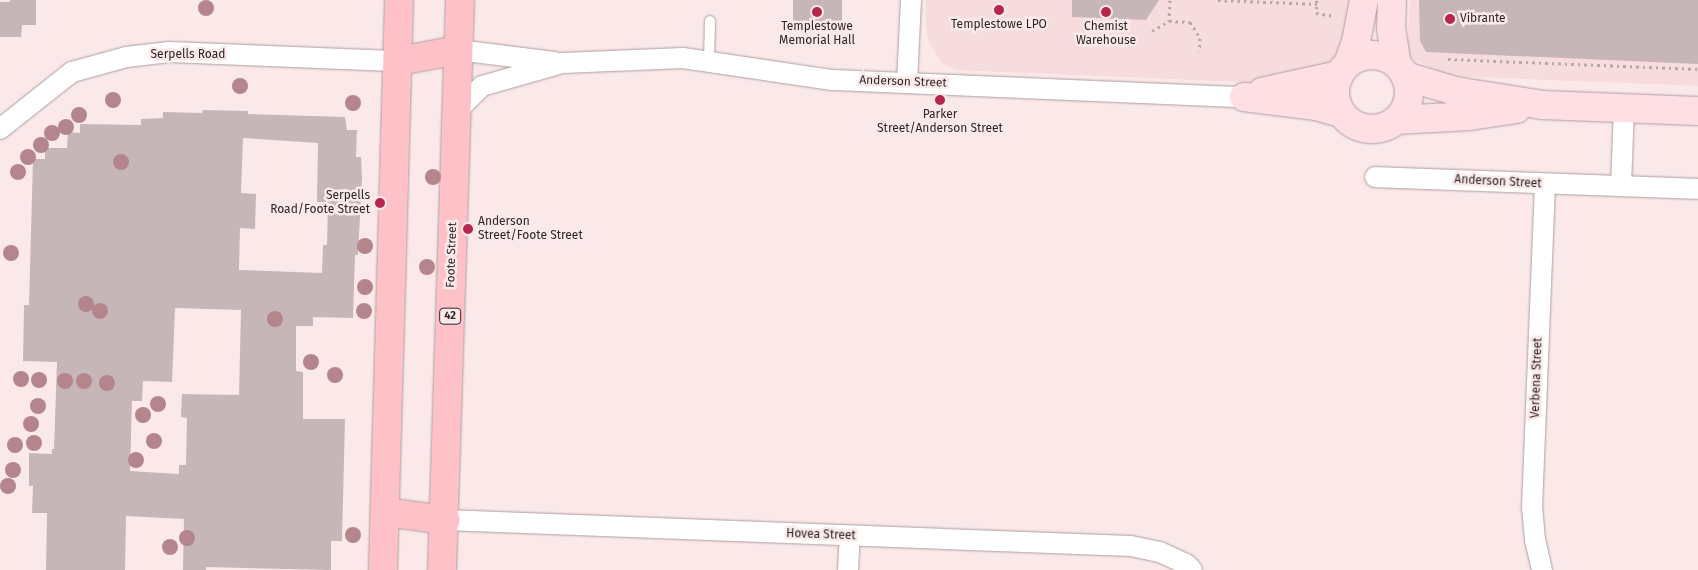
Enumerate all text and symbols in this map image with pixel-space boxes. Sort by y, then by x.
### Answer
marker: Templestowe LPO [993,4,1005,16]
marker: Templestowe Memorial Hall [811,6,823,18]
marker: Chemist Warehouse [1100,6,1112,18]
place label: Vibrante [1460,12,1506,26]
marker: Vibrante [1444,13,1456,25]
place label: Templestowe LPO [951,18,1047,32]
place label: Templestowe Memorial Hall [779,20,855,48]
place label: Chemist Warehouse [1076,20,1136,48]
street label: Serpells Road [151,48,225,62]
street label: Anderson Street [859,73,947,91]
marker: Parker Street/Anderson Street [934,94,946,106]
place label: Parker Street/Anderson Street [877,108,1003,136]
street label: Anderson Street [1454,173,1542,191]
place label: Serpells Road/Foote Street [270,189,370,217]
marker: Serpells Road/Foote Street [374,197,386,209]
place label: Anderson Street/Foote Street [478,215,583,243]
street label: Foote Street [444,222,460,288]
marker: Anderson Street/Foote Street [462,223,474,235]
road number: 42 [439,308,461,324]
street label: Verbena Street [1528,338,1546,418]
street label: Hovea Street [786,527,856,543]

